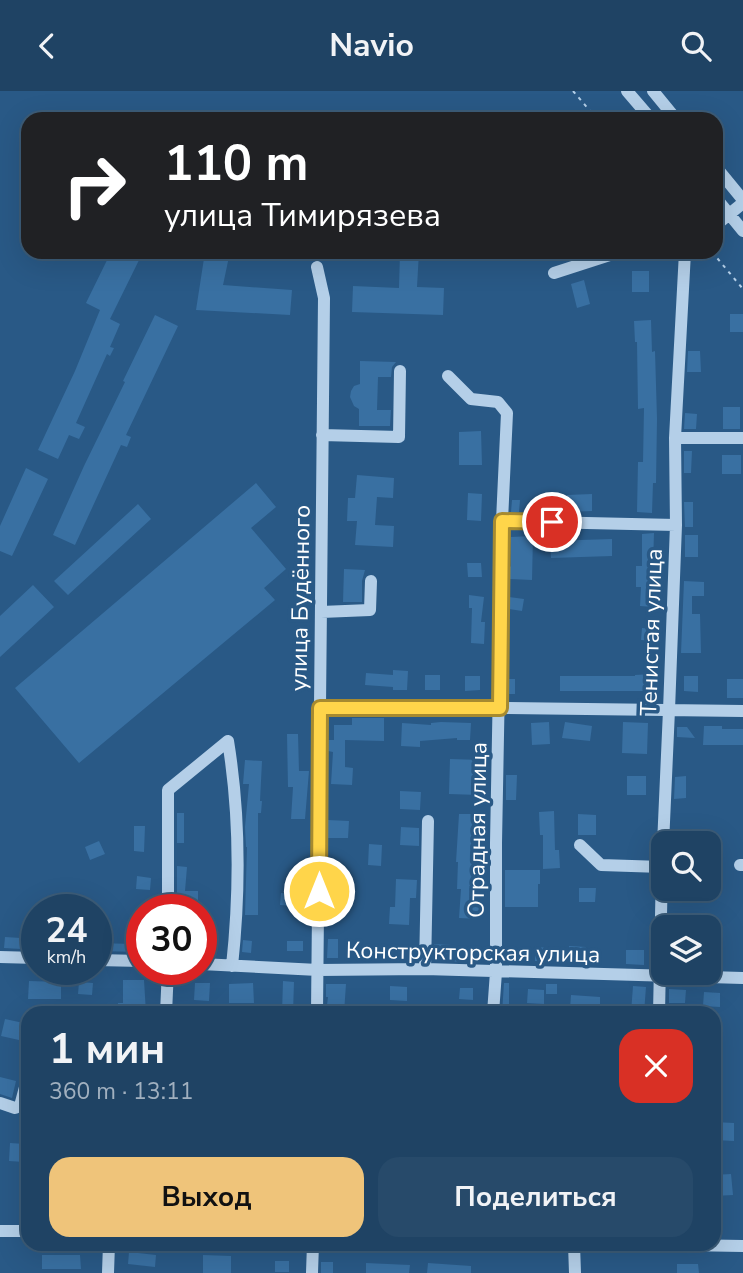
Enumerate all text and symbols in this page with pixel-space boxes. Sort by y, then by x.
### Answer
text: Navio [329,24,414,67]
icon: back [28,27,66,65]
icon: search [677,27,715,65]
text: 110 m [164,130,308,197]
icon: right [49,140,140,231]
text: улица Тимирязева [164,194,441,237]
pin [522,492,582,552]
icon: arrive [533,503,571,541]
street label: улица Будённого [283,505,318,691]
street label: Тенистая улица [633,548,670,716]
street label: Отрадная улица [460,742,495,918]
map controls [651,831,721,985]
button: search [651,831,721,901]
position arrow [282,854,356,928]
speed limit sign: 30 [126,894,217,985]
text: 24 [45,907,88,954]
button: layers [651,915,721,985]
street label: Конструкторская улица [345,935,601,970]
text: km/h [47,945,86,969]
text: 1 мин [49,1021,165,1078]
button: close [619,1029,693,1103]
text: 360 m · 13:11 [49,1076,194,1107]
button: Выход [49,1157,364,1237]
button: Поделиться [378,1157,693,1237]

